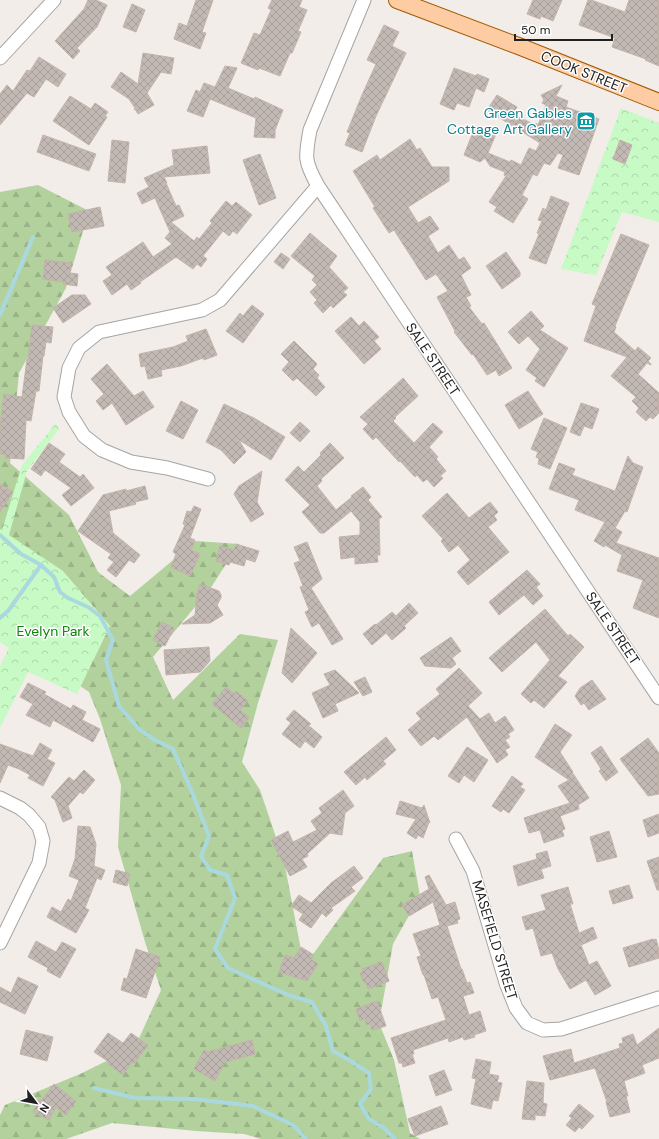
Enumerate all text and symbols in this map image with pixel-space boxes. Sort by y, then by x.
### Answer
scale bar [515,16,612,42]
text: 50 m [521,22,550,38]
street label: COOK STREET [538,47,630,98]
place label: Green Gables Cottage Art Gallery [447,104,572,138]
museum icon: Green Gables Cottage Art Gallery [575,110,597,132]
street label: SALE STREET [402,319,464,399]
street label: SALE STREET [582,588,644,668]
park label: Evelyn Park [16,622,90,640]
street label: MASEFIELD STREET [468,878,522,1002]
north arrow [16,1083,56,1123]
text: N [36,1101,53,1115]

